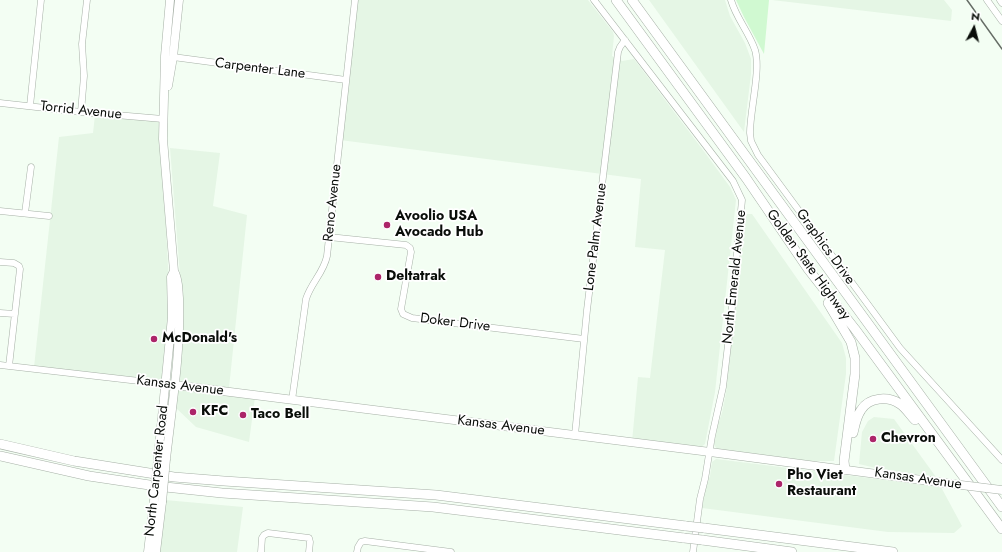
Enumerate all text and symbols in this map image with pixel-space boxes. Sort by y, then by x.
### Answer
north arrow [954,8,994,48]
text: N [970,8,981,25]
street label: Carpenter Lane [214,55,306,83]
street label: Torrid Avenue [39,98,123,124]
street label: Reno Avenue [321,163,345,243]
street label: Lone Palm Avenue [581,182,611,292]
street label: Graphics Drive [792,206,858,288]
street label: Golden State Highway [762,207,854,323]
place label: Avoolio USA Avocado Hub [395,209,483,242]
street label: North Emerald Avenue [720,209,750,345]
marker: Avoolio USA Avocado Hub [382,220,392,230]
place label: Deltatrak [386,269,446,285]
marker: Deltatrak [373,272,383,282]
street label: Doker Drive [419,310,491,336]
place label: McDonald's [162,331,237,347]
marker: McDonald's [149,334,159,344]
street label: Kansas Avenue [135,372,225,400]
place label: KFC [201,404,228,420]
street label: North Carpenter Road [142,405,172,537]
marker: KFC [188,407,198,417]
place label: Taco Bell [251,407,309,423]
marker: Taco Bell [238,410,248,420]
street label: Kansas Avenue [456,412,546,440]
place label: Chevron [881,431,936,447]
marker: Chevron [868,434,878,444]
street label: Kansas Avenue [873,465,963,493]
place label: Pho Viet Restaurant [787,468,856,500]
marker: Pho Viet Restaurant [774,479,784,489]

